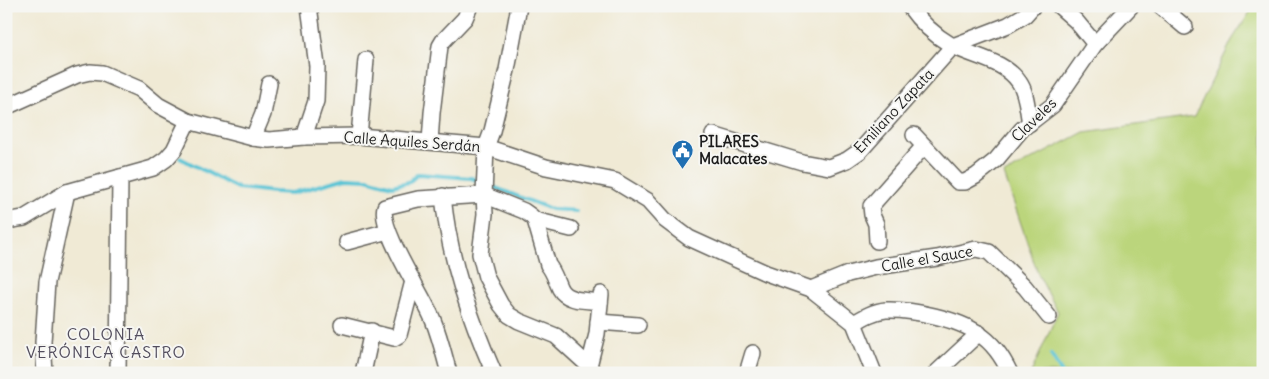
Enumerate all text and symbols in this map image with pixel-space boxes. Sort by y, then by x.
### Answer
street label: Emiliano Zapata [850,64,938,157]
street label: Claveles [1007,93,1060,146]
street label: Calle Aquiles Serdán [343,127,481,156]
place label: PILARES Malacates [699,132,768,168]
public building icon: PILARES Malacates [671,139,695,170]
street label: Calle el Sauce [880,241,974,276]
district label: COLONIA VERÓNICA CASTRO [26,324,186,362]

